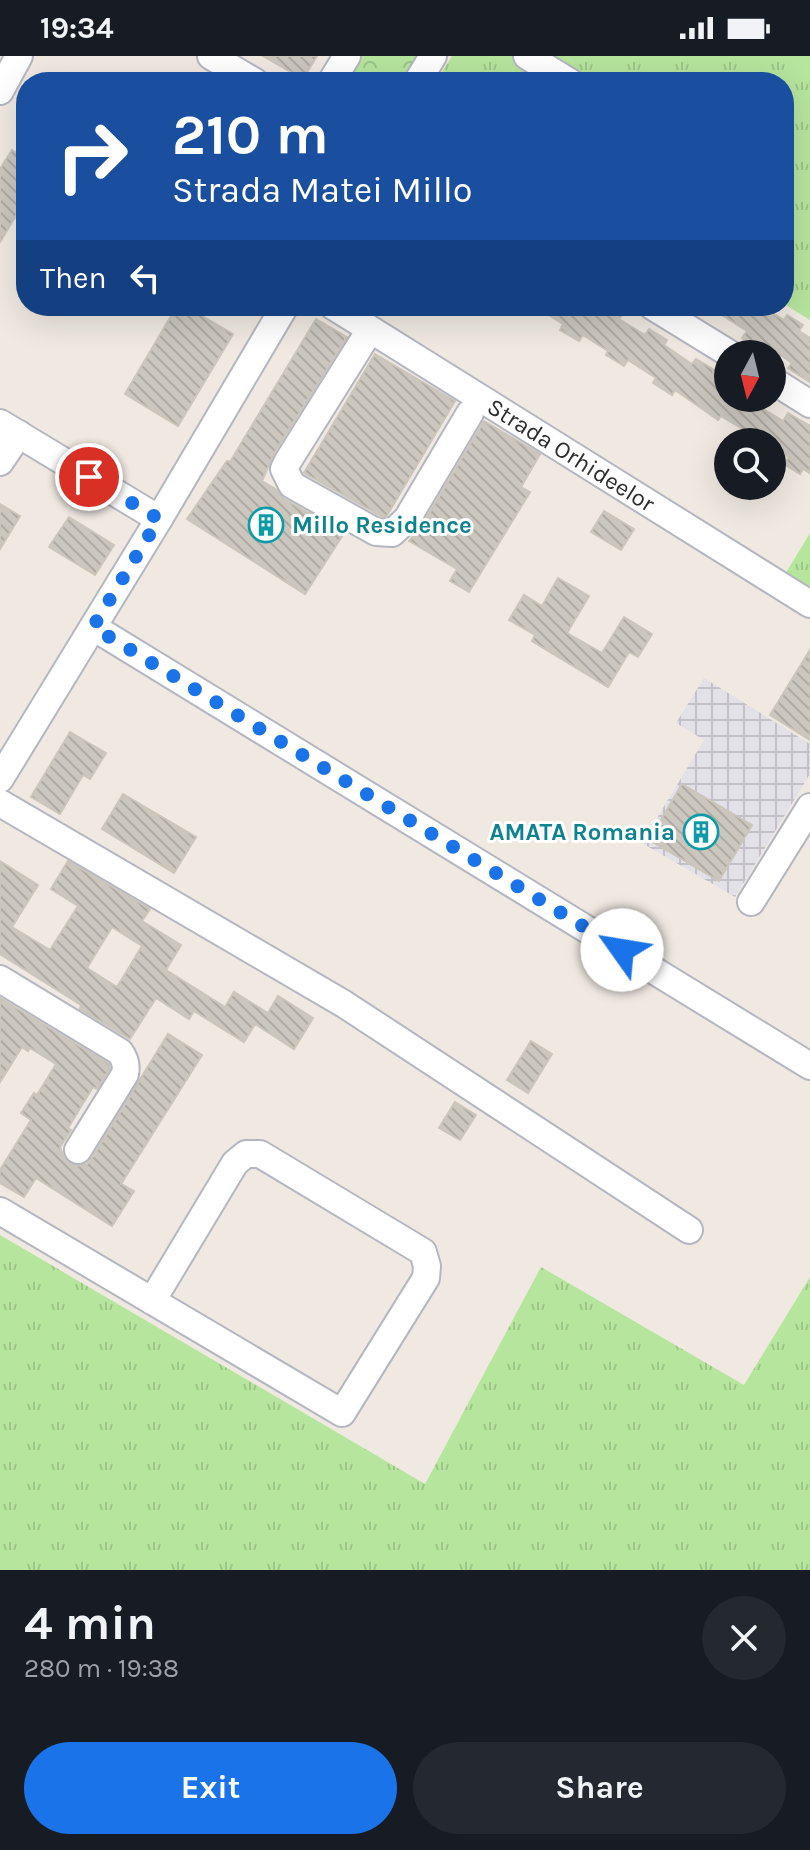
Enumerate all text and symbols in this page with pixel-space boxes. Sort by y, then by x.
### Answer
text: 19:34 [40,10,114,46]
text: 210 m [172,102,329,167]
icon: right [40,104,144,208]
text: Strada Matei Millo [172,169,473,211]
icon: left [123,256,167,300]
text: Then [40,260,107,296]
north arrow [714,340,786,412]
map controls [714,340,786,500]
street label: Strada Orhideelor [482,392,660,518]
button: search [714,428,786,500]
pin [55,443,123,511]
icon: arrive [67,455,111,499]
building icon: Millo Residence [247,506,285,544]
place label: Millo Residence [292,511,472,539]
building icon: AMATA Romania [682,813,720,851]
place label: AMATA Romania [490,818,675,846]
position arrow [580,908,664,992]
text: 4 min [24,1595,156,1651]
button: close [702,1596,786,1680]
text: 280 m · 19:38 [24,1653,179,1684]
button: Exit [24,1742,397,1834]
button: Share [413,1742,786,1834]

